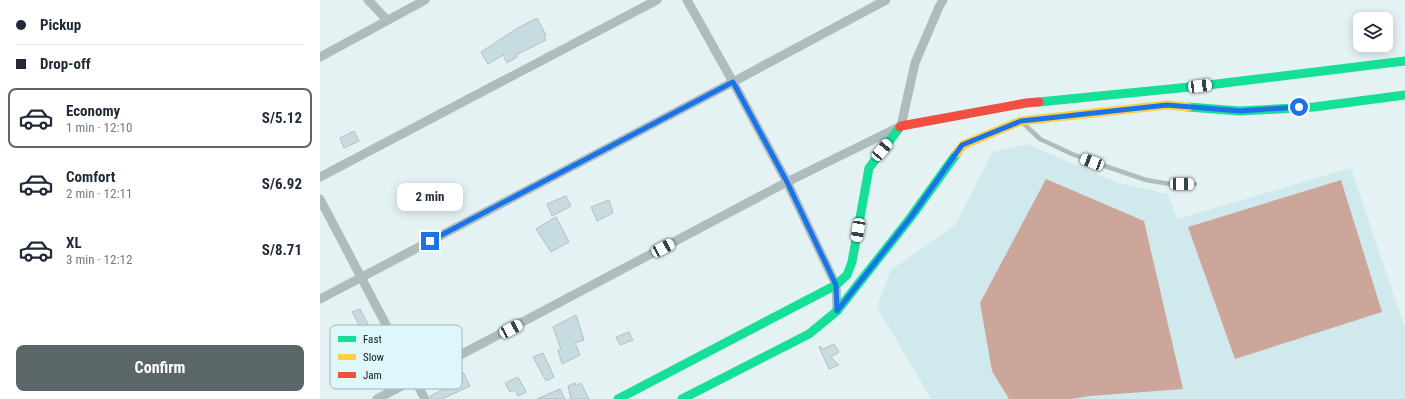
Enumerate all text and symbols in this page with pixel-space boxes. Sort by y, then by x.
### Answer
map controls [1353,12,1393,52]
button: layers [1353,12,1393,52]
text: Pickup [40,16,81,34]
text: Drop-off [40,55,91,73]
car [1187,79,1213,93]
route start [1290,98,1308,116]
icon: car [18,100,54,136]
text: Economy [66,102,120,120]
text: S/5.12 [262,109,302,127]
text: 1 min · 12:10 [66,120,132,135]
car [870,137,894,163]
car [1079,152,1105,172]
icon: car [18,166,54,202]
text: Comfort [66,168,115,186]
text: S/6.92 [262,175,302,193]
car [1170,178,1194,190]
callout: 2 min [397,183,463,211]
text: 2 min · 12:11 [66,186,132,201]
text: 2 min [416,189,444,204]
car [850,217,866,243]
icon: car [18,232,54,268]
route end [421,232,439,250]
text: XL [66,234,82,252]
car [650,237,676,259]
text: S/8.71 [262,241,302,259]
text: 3 min · 12:12 [66,252,132,267]
car [498,318,524,340]
legend [330,325,462,389]
text: Fast [363,333,382,346]
button: Confirm [16,345,304,391]
text: Slow [363,351,384,364]
text: Jam [363,369,382,382]

